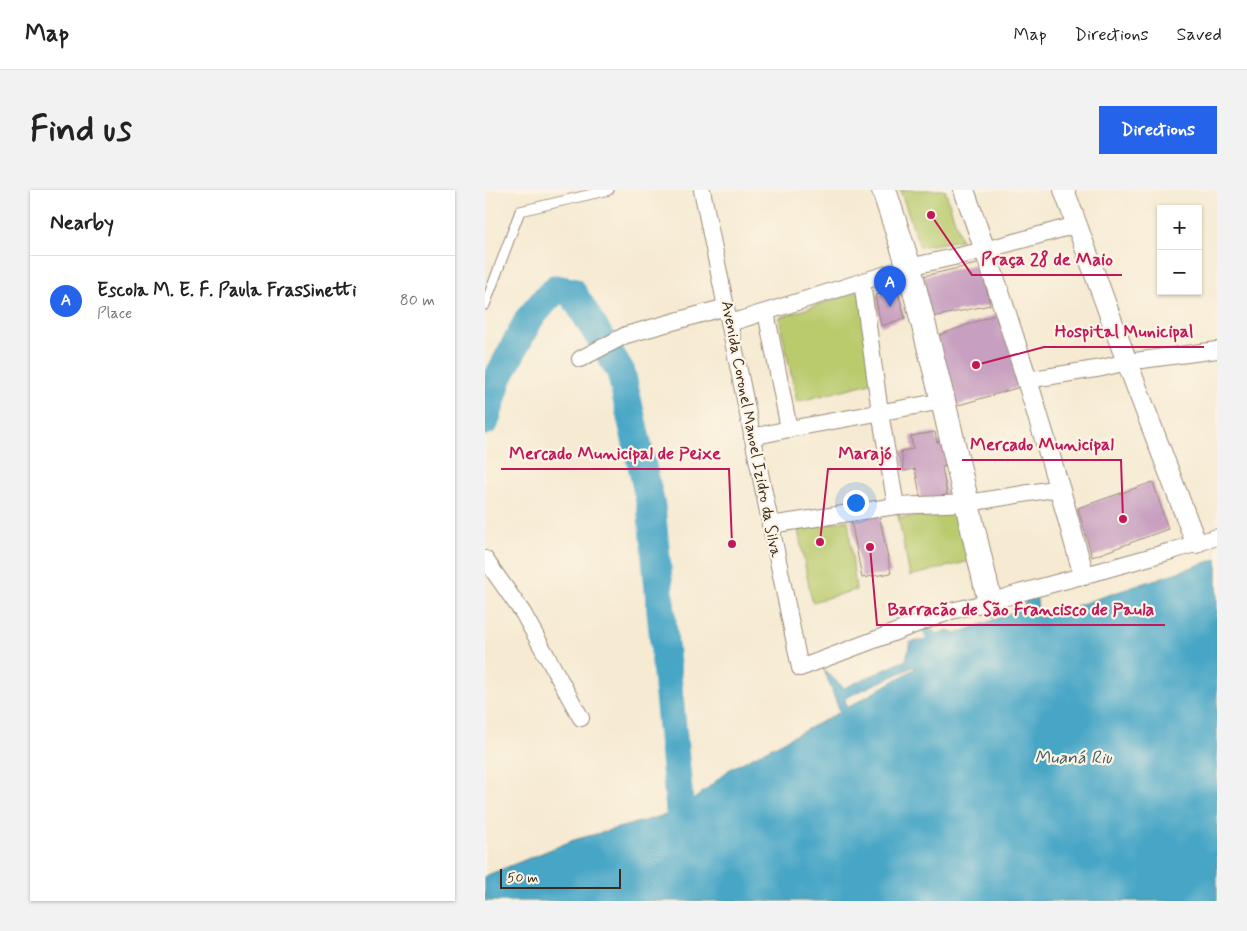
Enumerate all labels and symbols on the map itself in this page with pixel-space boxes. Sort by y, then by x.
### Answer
callout: Praça 28 de Maio [972,242,1122,275]
text: Praça 28 de Maio [981,248,1113,272]
pin: A [874,266,906,307]
street label: Avenida Coronel Manoel Izidro da Silva [716,299,786,559]
callout: Hospital Municipal [1044,314,1204,347]
text: Hospital Municipal [1055,320,1193,344]
callout: Mercado Municipal [962,427,1121,460]
text: Mercado Municipal [970,433,1114,457]
callout: Mercado Municipal de Peixe [501,436,729,469]
callout: Marajó [828,436,901,469]
text: Mercado Municipal de Peixe [509,442,721,466]
text: Marajó [838,442,892,466]
your location [843,490,869,516]
callout: Barracão de São Francisco de Paula [877,592,1165,625]
text: Barracão de São Francisco de Paula [888,598,1155,622]
water label: Muaná Riu [1035,746,1112,770]
scale bar [500,866,621,889]

